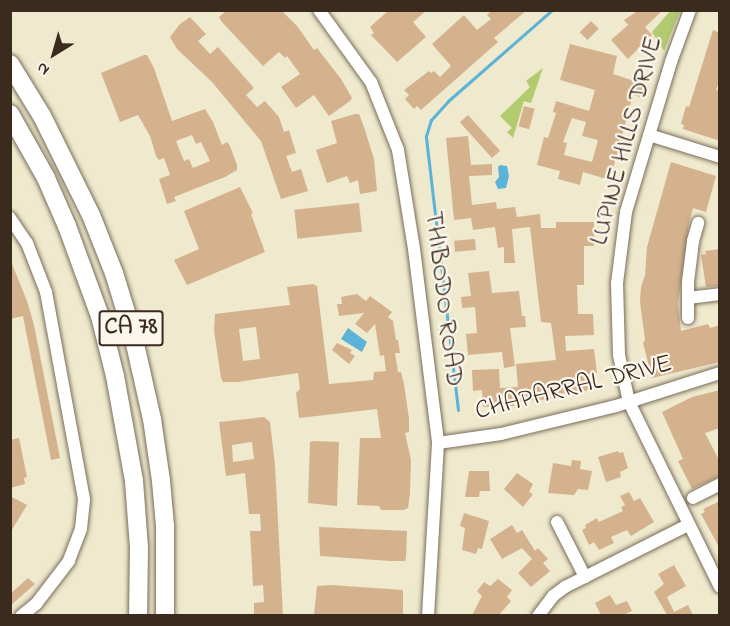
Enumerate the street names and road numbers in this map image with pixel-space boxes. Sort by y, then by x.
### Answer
street label: LUPINE HILLS DRIVE [585,33,671,249]
street label: THIBODO ROAD [416,209,468,389]
road number: CA 78 [98,307,164,349]
street label: CHAPARRAL DRIVE [472,349,676,429]

